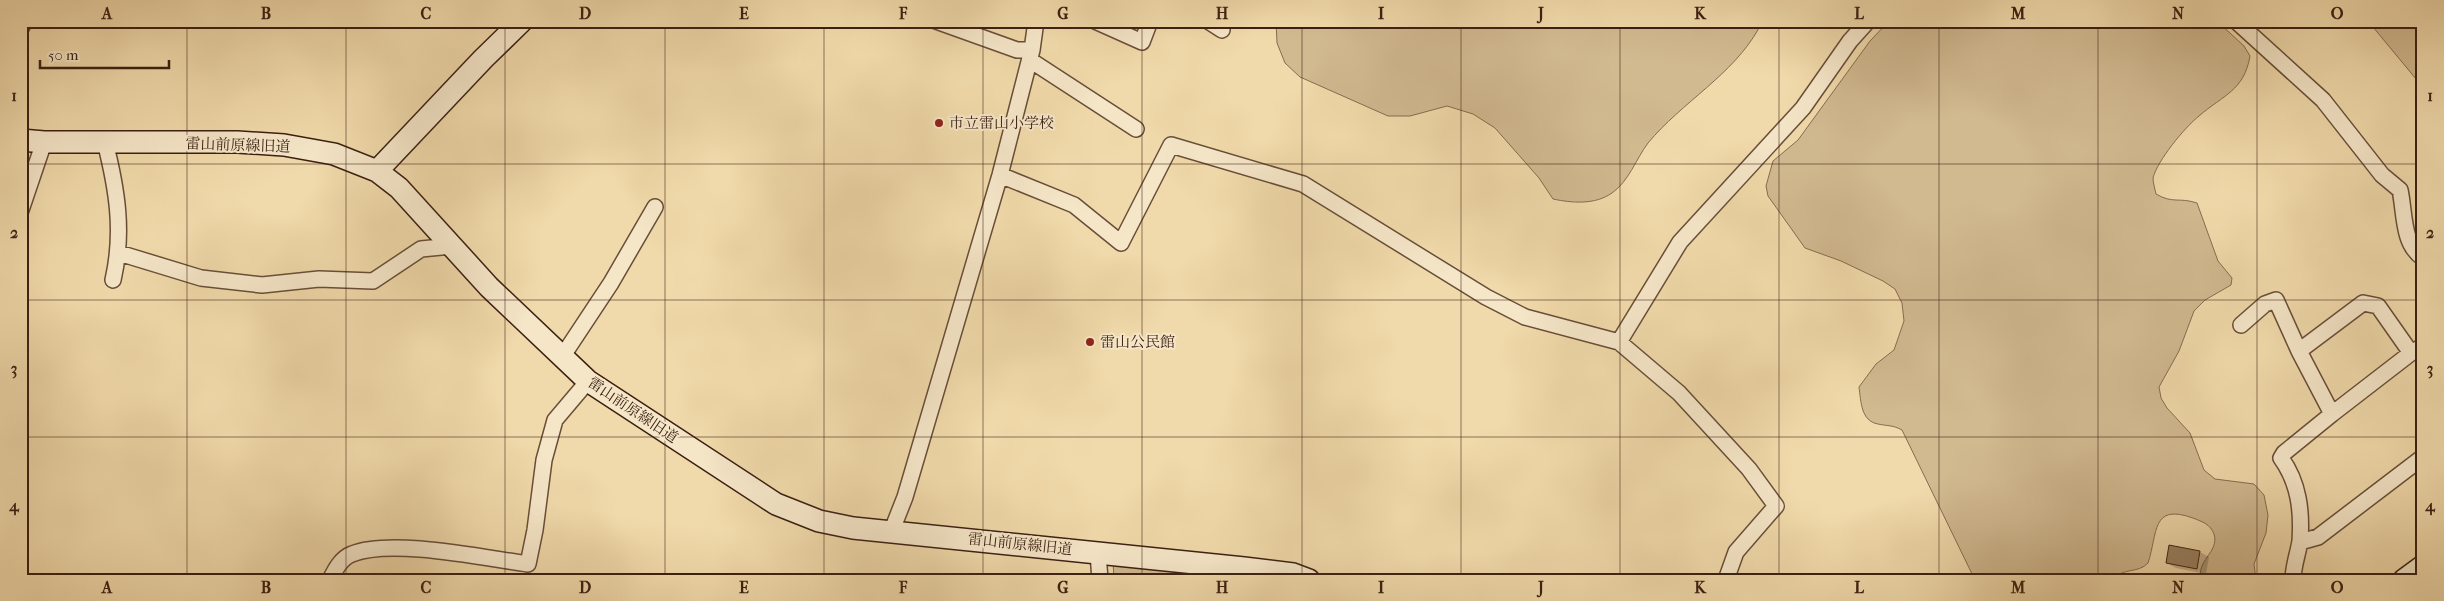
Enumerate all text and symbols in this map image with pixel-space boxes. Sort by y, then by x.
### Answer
text: A [101,4,113,23]
text: B [261,4,271,23]
text: C [421,4,432,23]
text: D [579,4,591,23]
text: E [739,4,749,23]
text: F [898,4,908,23]
text: G [1057,4,1069,23]
text: H [1216,4,1229,23]
text: I [1378,4,1385,23]
text: J [1536,4,1544,24]
text: K [1694,4,1707,23]
text: L [1854,4,1864,23]
text: M [2010,4,2026,23]
text: N [2172,4,2185,23]
text: O [2331,4,2344,23]
scale bar [40,38,169,70]
text: 50 m [48,46,79,64]
text: 1 [11,86,17,105]
text: 1 [2427,86,2433,105]
place label: 市立雷山小学校 [949,114,1054,132]
marker: 市立雷山小学校 [933,117,945,129]
street label: 雷山前原線旧道 [185,134,291,156]
text: 2 [10,223,18,242]
text: 2 [2426,223,2434,242]
place label: 雷山公民館 [1100,333,1175,351]
marker: 雷山公民館 [1084,336,1096,348]
text: 3 [11,359,17,379]
text: 3 [2427,359,2433,379]
street label: 雷山前原線旧道 [584,373,682,447]
text: 4 [8,496,20,516]
text: 4 [2424,496,2436,516]
street label: 雷山前原線旧道 [967,530,1073,558]
text: A [101,578,113,597]
text: B [261,578,271,597]
text: C [421,578,432,597]
text: D [579,578,591,597]
text: E [739,578,749,597]
text: F [898,578,908,597]
text: G [1057,578,1069,597]
text: H [1216,578,1229,597]
text: I [1378,578,1385,597]
text: J [1536,578,1544,598]
text: K [1694,578,1707,597]
text: L [1854,578,1864,597]
text: M [2010,578,2026,597]
text: N [2172,578,2185,597]
text: O [2331,578,2344,597]

